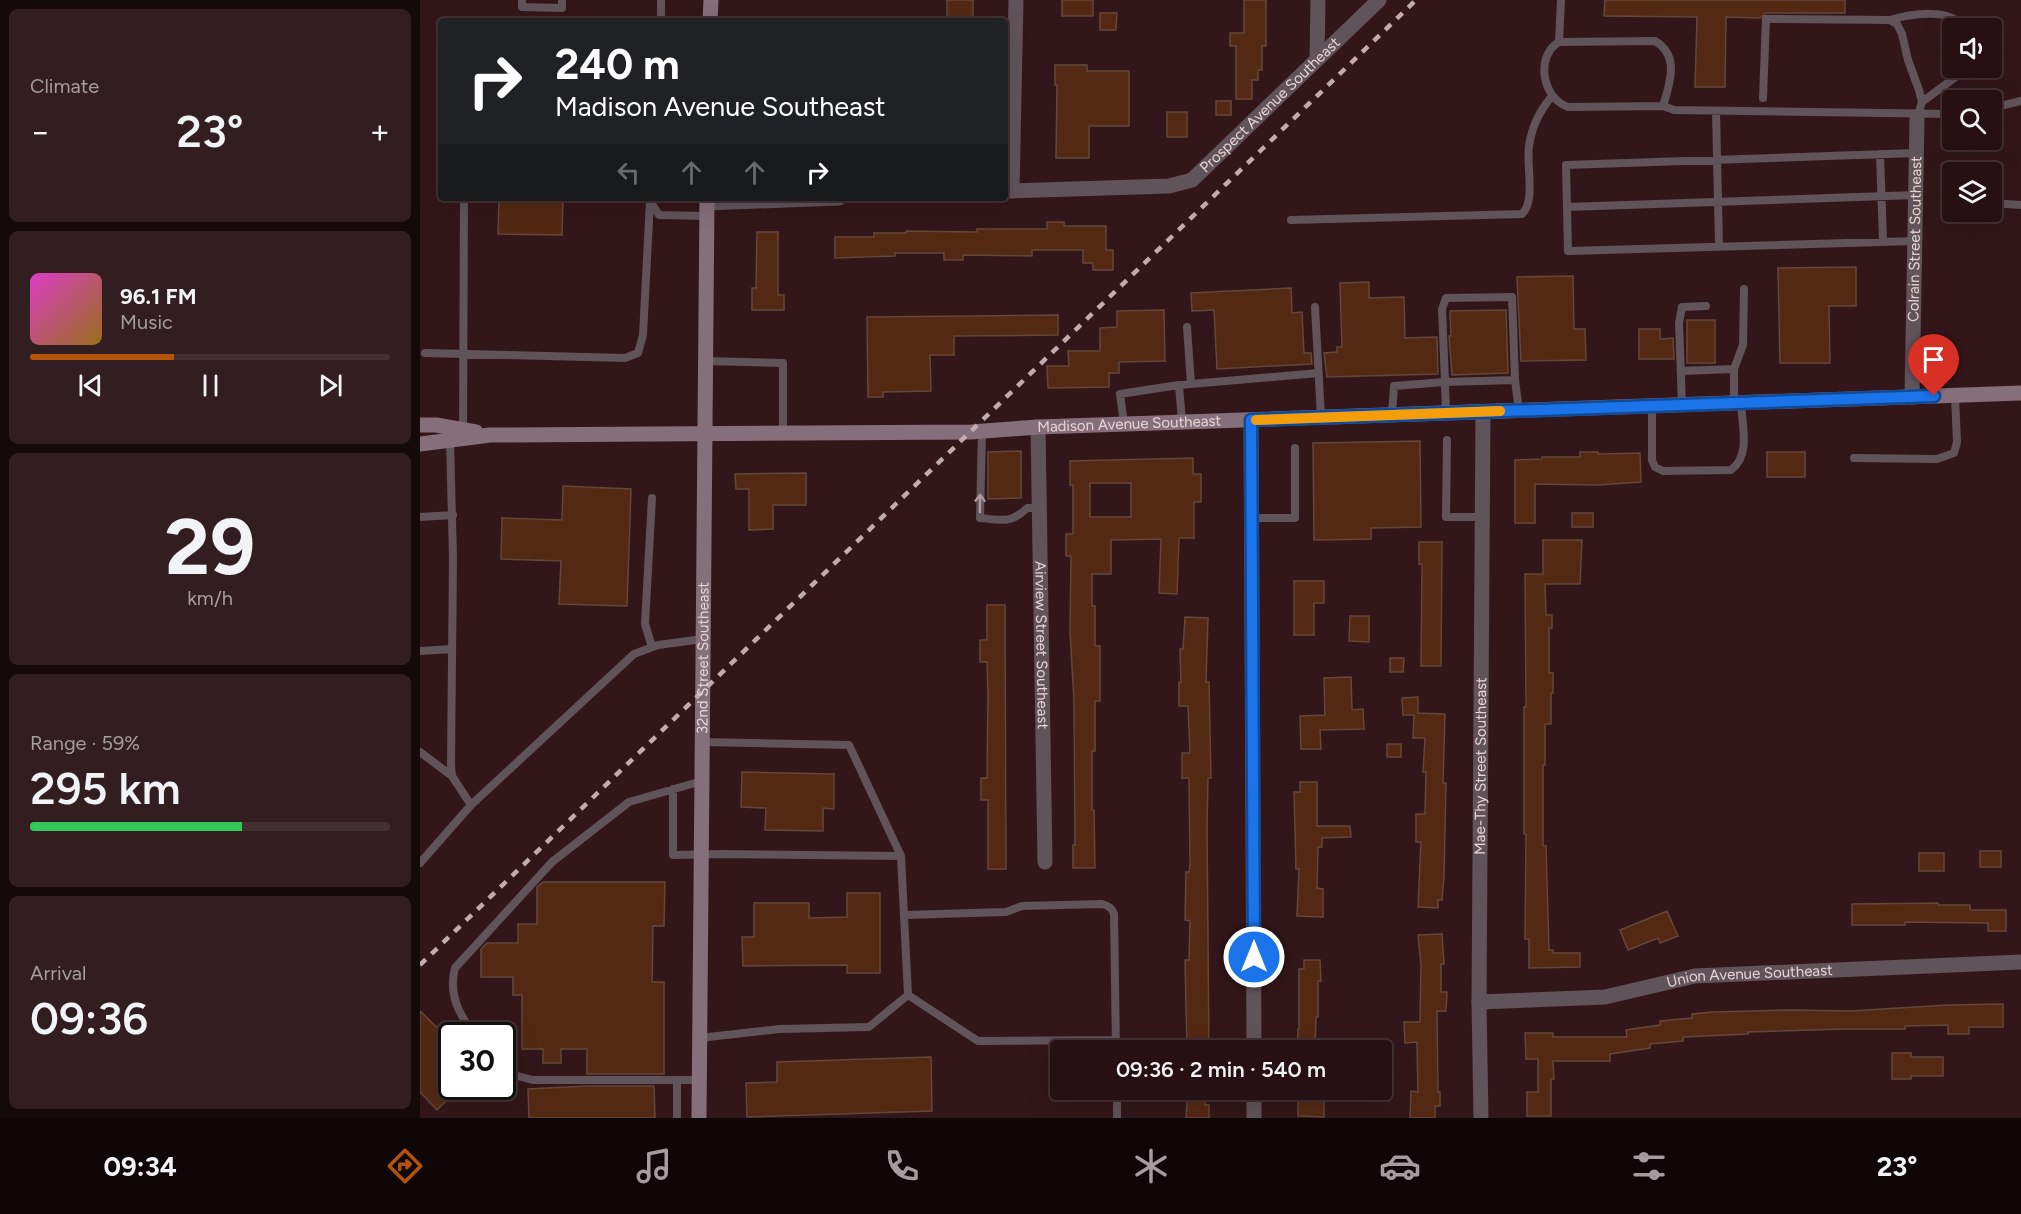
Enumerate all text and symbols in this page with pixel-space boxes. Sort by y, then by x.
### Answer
map controls [1942,18,2002,222]
button: sound [1942,18,2002,78]
street label: Prospect Avenue Southeast [1196,33,1344,176]
text: 240 m [555,39,680,90]
icon: right [456,42,534,120]
text: Climate [30,74,99,98]
text: Madison Avenue Southeast [555,90,886,123]
button: search [1942,90,2002,150]
text: 23° [176,104,244,158]
text: − [30,112,51,151]
text: + [369,112,390,151]
icon: left [612,156,645,189]
icon: ahead [675,156,708,189]
icon: ahead [738,156,771,189]
icon: right [801,156,834,189]
street label: Colrain Street Southeast [1904,156,1925,322]
button: layers [1942,162,2002,222]
text: 96.1 FM [120,283,197,310]
text: Music [120,310,173,334]
pin [1908,334,1959,396]
icon: arrive [1917,343,1950,376]
icon: previous [74,369,107,402]
icon: pause [194,369,227,402]
icon: next [314,369,347,402]
street label: Madison Avenue Southeast [1037,412,1222,436]
one-way arrow [975,494,986,514]
text: 29 [165,500,255,594]
street label: Airview Street Southeast [1031,561,1052,730]
street label: 32nd Street Southeast [693,582,713,734]
text: km/h [187,586,233,610]
street label: Mae-Thy Street Southeast [1471,677,1490,855]
text: Range · 59% [30,731,140,755]
text: 295 km [30,761,181,815]
position arrow [1222,925,1286,989]
text: Arrival [30,961,86,985]
street label: Union Avenue Southeast [1665,961,1833,991]
text: 09:36 [30,991,148,1045]
speed limit sign: 30 [438,1022,516,1100]
text: 09:36 · 2 min · 540 m [1116,1056,1326,1083]
icon: directions [384,1145,426,1187]
icon: music [633,1145,675,1187]
icon: phone [881,1145,923,1187]
icon: climate [1130,1145,1172,1187]
icon: car [1379,1145,1421,1187]
icon: filters [1628,1145,1670,1187]
text: 09:34 [103,1150,177,1183]
text: 23° [1877,1150,1918,1183]

